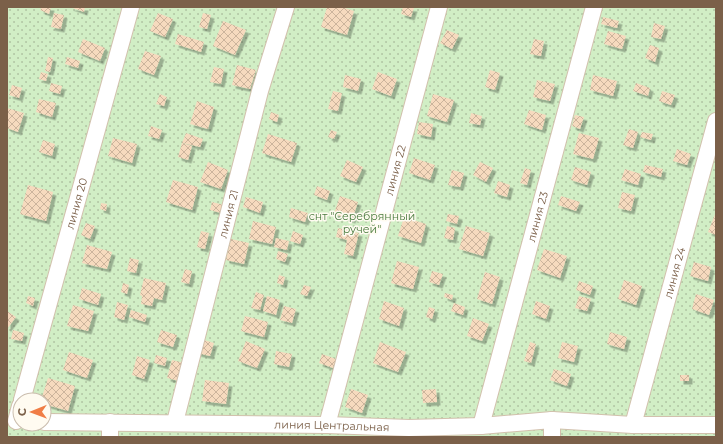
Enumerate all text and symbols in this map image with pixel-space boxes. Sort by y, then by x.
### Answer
street label: линия 22 [382,143,409,197]
street label: линия 20 [63,176,90,231]
street label: линия 21 [216,188,241,239]
street label: линия 23 [524,190,551,243]
park label: снт "Серебрянный ручей" [309,209,415,236]
street label: линия 24 [661,245,688,300]
north arrow [12,392,52,432]
text: С [15,408,29,416]
street label: линия Центральная [274,417,390,434]

